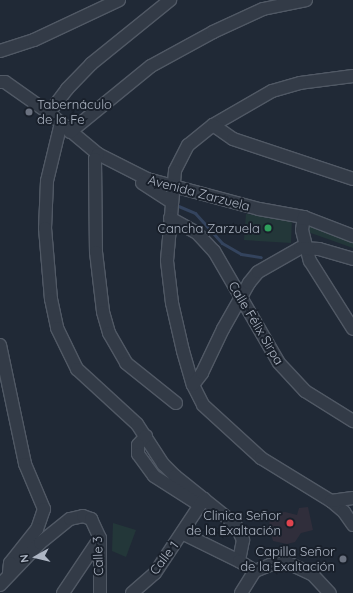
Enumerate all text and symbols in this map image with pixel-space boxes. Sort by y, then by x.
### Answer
place label: Tabernáculo de la Fe [37,97,112,128]
marker: Tabernáculo de la Fe [24,107,34,117]
street label: Avenida Zarzuela [146,172,252,214]
place label: Cancha Zarzuela [157,220,260,236]
marker: Cancha Zarzuela [263,223,273,233]
street label: Calle Félix Sirpa [225,279,287,367]
place label: Clinica Señor de la Exaltación [186,508,281,539]
marker: Clinica Señor de la Exaltación [284,517,296,529]
street label: Calle 3 [90,536,106,576]
north arrow [16,537,56,577]
street label: Calle 1 [146,538,182,578]
place label: Capilla Señor de la Exaltación [240,544,335,575]
text: N [17,554,32,564]
marker: Capilla Señor de la Exaltación [338,554,348,564]

